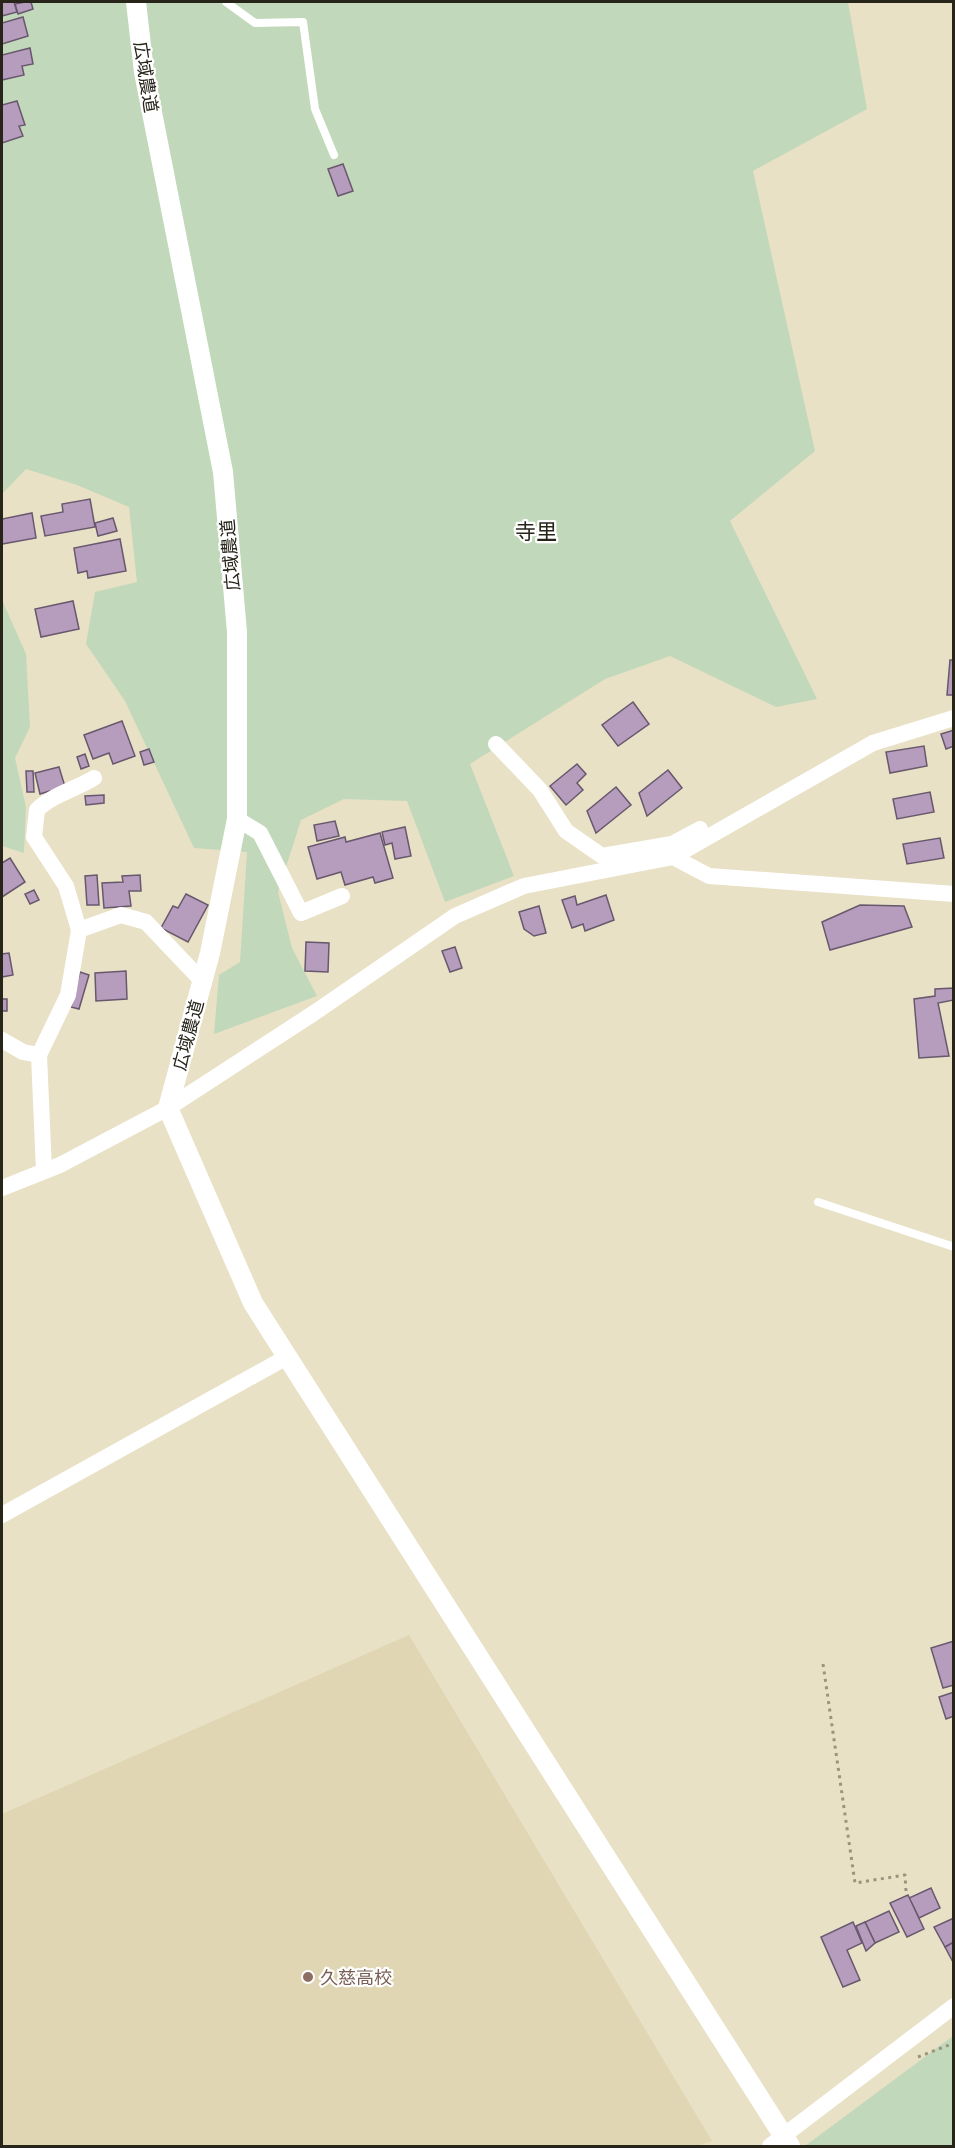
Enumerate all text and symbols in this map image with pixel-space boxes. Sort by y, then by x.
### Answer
street label: 広域農道 [130,40,162,114]
street label: 広域農道 [216,518,244,592]
district label: 寺里 [515,519,557,544]
street label: 広域農道 [169,998,207,1072]
place label: 久慈高校 [320,1967,392,1988]
marker: 久慈高校 [301,1970,315,1984]

